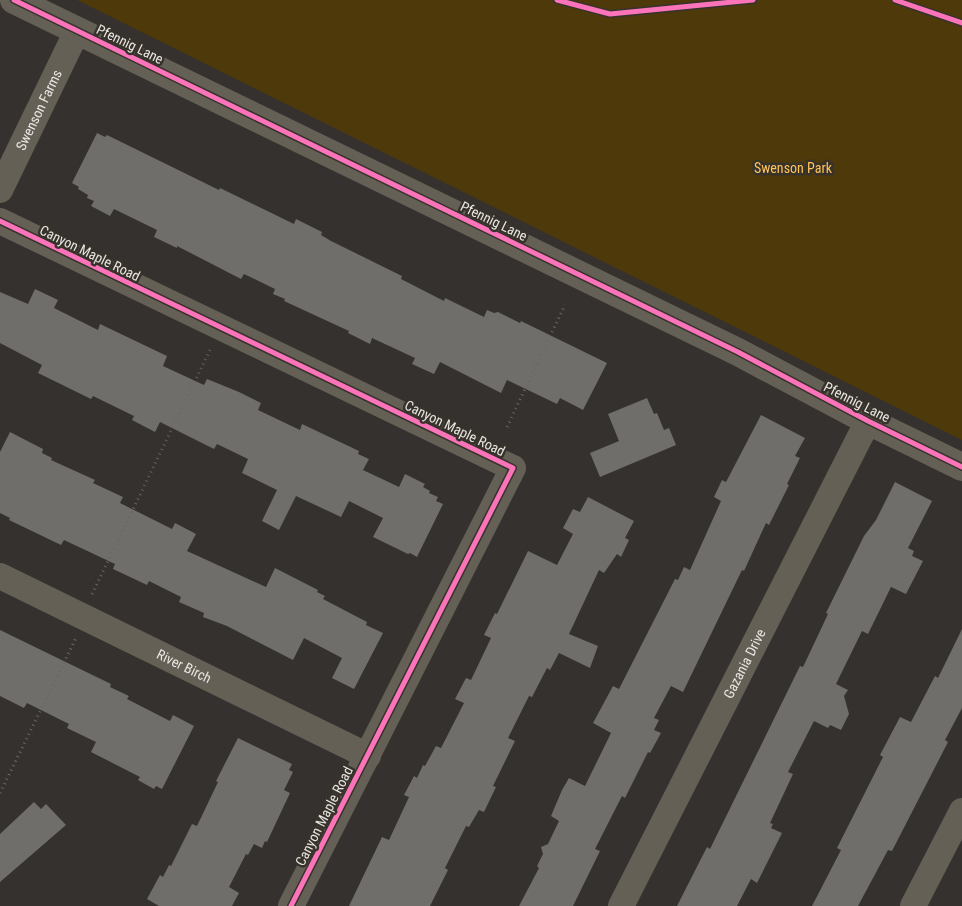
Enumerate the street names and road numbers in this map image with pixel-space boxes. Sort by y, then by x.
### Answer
street label: Pfennig Lane [94,21,166,67]
street label: Swenson Farms [13,67,65,153]
street label: Pfennig Lane [458,198,530,244]
street label: Canyon Maple Road [37,222,143,284]
street label: Pfennig Lane [821,378,893,426]
street label: Canyon Maple Road [402,397,508,459]
street label: Gazania Drive [720,626,769,701]
street label: River Birch [154,646,214,686]
street label: Canyon Maple Road [292,764,356,868]

